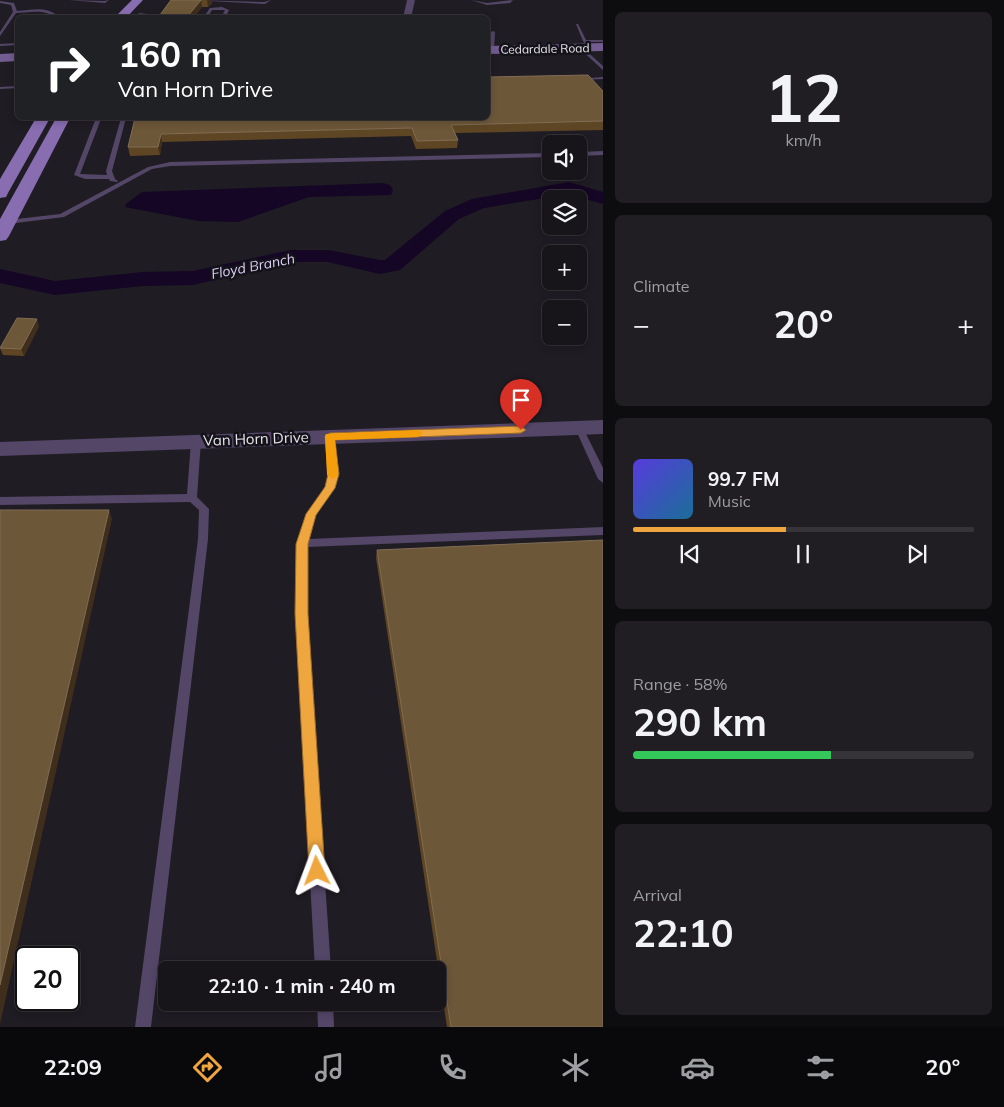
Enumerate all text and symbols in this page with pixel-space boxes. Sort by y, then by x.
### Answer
text: 160 m [118,32,222,76]
icon: right [35,35,100,100]
street label: Cedardale Road [500,40,590,57]
text: 12 [764,57,843,138]
text: Van Horn Drive [118,75,273,103]
text: km/h [785,130,822,150]
map controls [542,135,587,345]
button: sound [542,135,587,180]
button: layers [542,190,587,235]
button: + [542,245,587,290]
water label: Floyd Branch [210,249,296,283]
text: Climate [633,276,689,296]
button: − [542,300,587,345]
text: 20° [773,300,834,348]
text: − [633,307,650,342]
text: + [957,307,974,342]
pin [500,379,542,430]
icon: arrive [507,386,535,414]
street label: Van Horn Drive [203,427,309,450]
text: 99.7 FM [708,467,780,491]
text: Music [708,491,751,511]
icon: previous [676,540,704,568]
icon: pause [789,540,817,568]
icon: next [903,540,931,568]
text: Range · 58% [633,674,728,694]
text: 290 km [633,698,767,746]
position arrow [290,844,342,896]
text: Arrival [633,885,682,905]
text: 22:10 [633,909,734,957]
speed limit sign: 20 [15,946,80,1011]
text: 22:10 · 1 min · 240 m [208,974,396,998]
icon: directions [190,1050,225,1085]
icon: music [312,1050,347,1085]
icon: phone [435,1050,470,1085]
icon: climate [558,1050,593,1085]
icon: car [680,1050,715,1085]
icon: filters [803,1050,838,1085]
text: 22:09 [44,1053,102,1081]
text: 20° [925,1053,960,1081]

